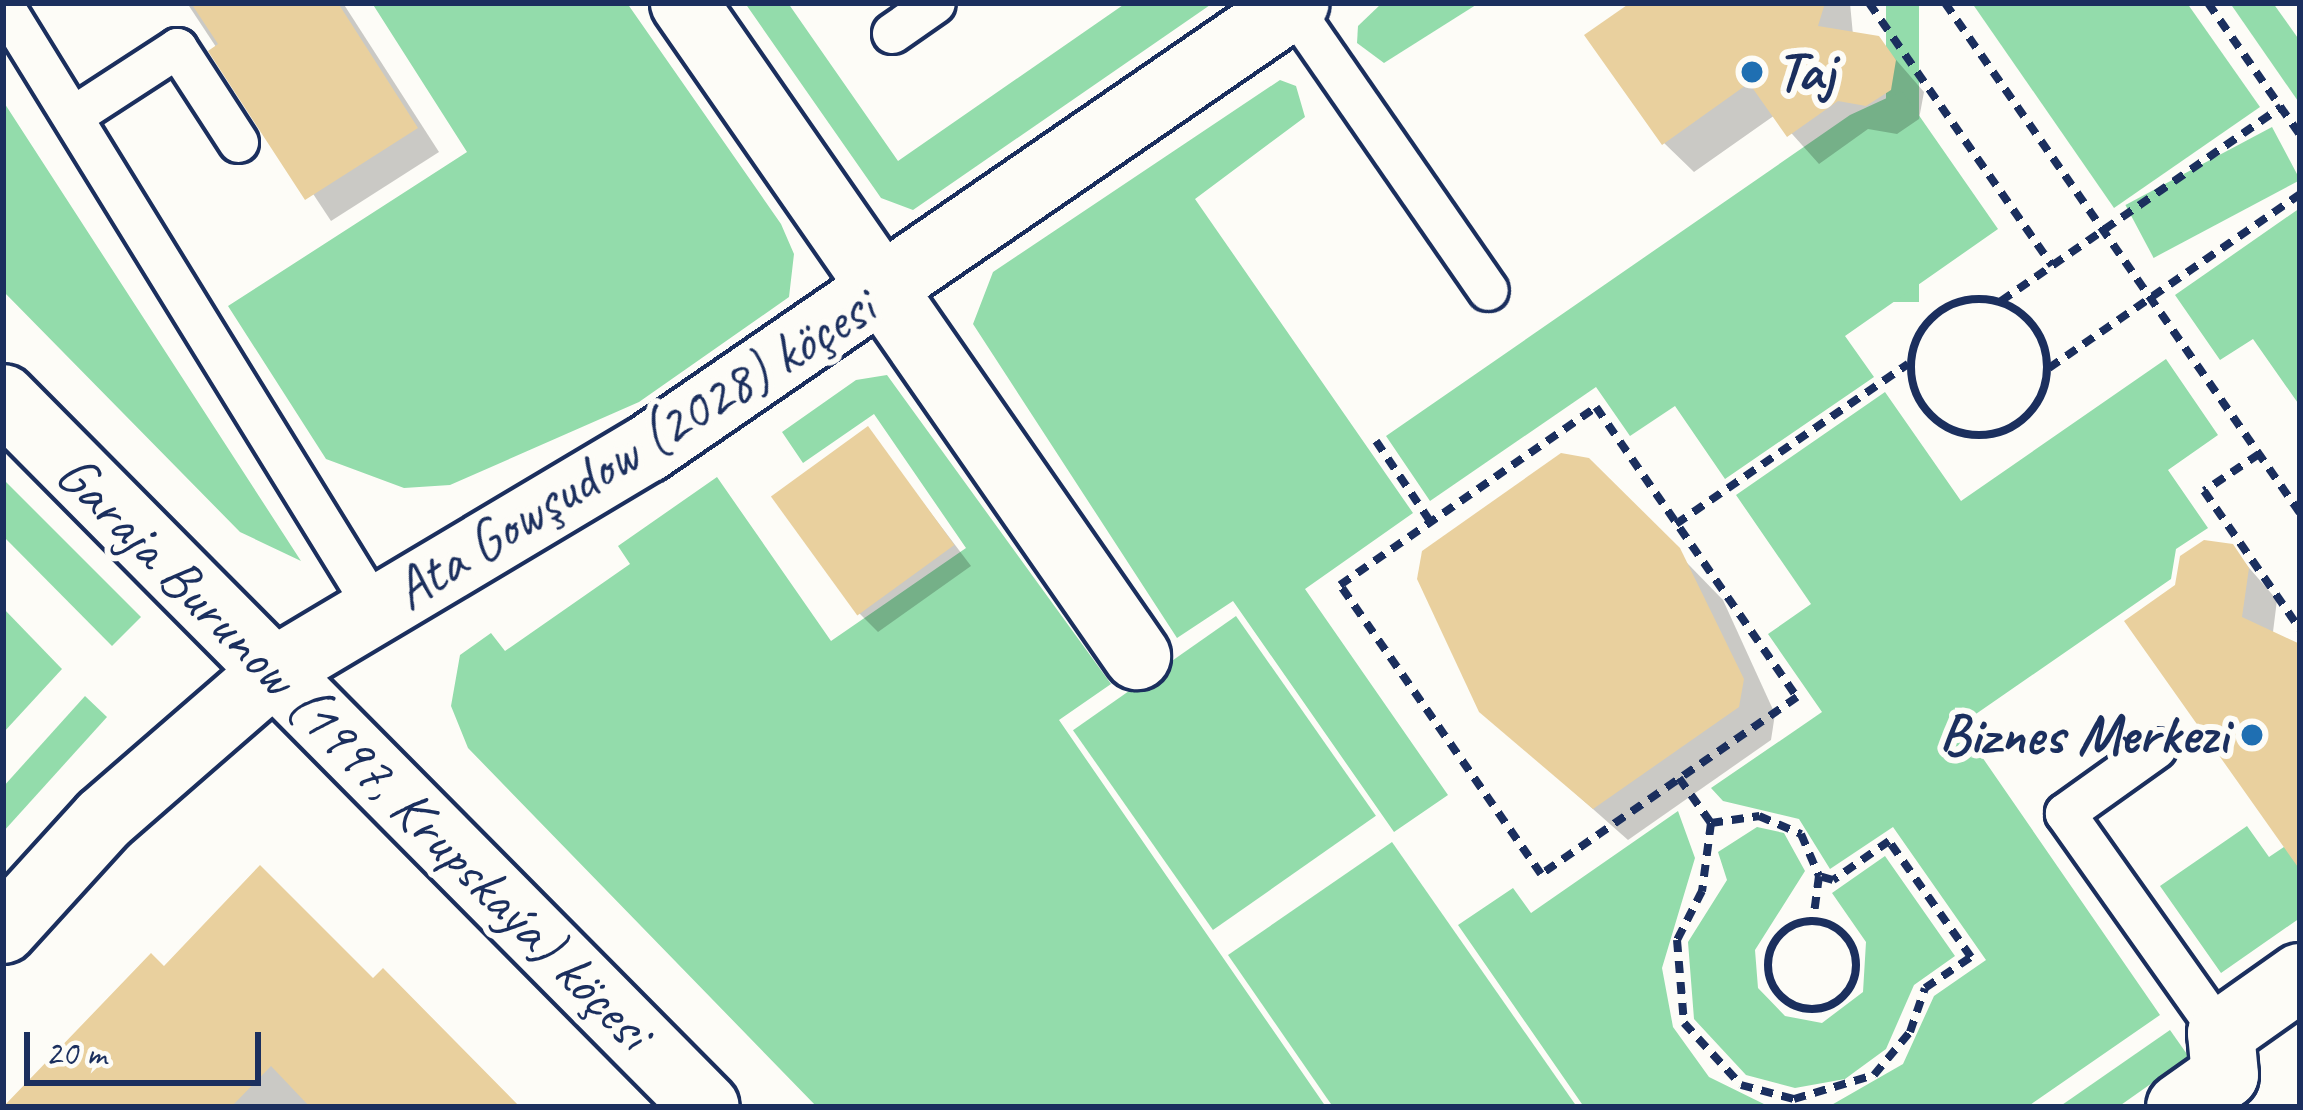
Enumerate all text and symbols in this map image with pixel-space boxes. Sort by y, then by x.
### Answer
place label: Taj [1776,38,1835,106]
marker: Taj [1739,59,1765,85]
street label: Ata Gowşudow (2028) köçesi [381,273,887,625]
street label: Garaja Burunow (1997, Krupskaýa) köçesi [42,440,666,1064]
place label: Biznes Merkezi [1939,701,2228,769]
marker: Biznes Merkezi [2239,722,2265,748]
scale bar [30,1008,267,1082]
text: 20 m [45,1030,106,1076]

